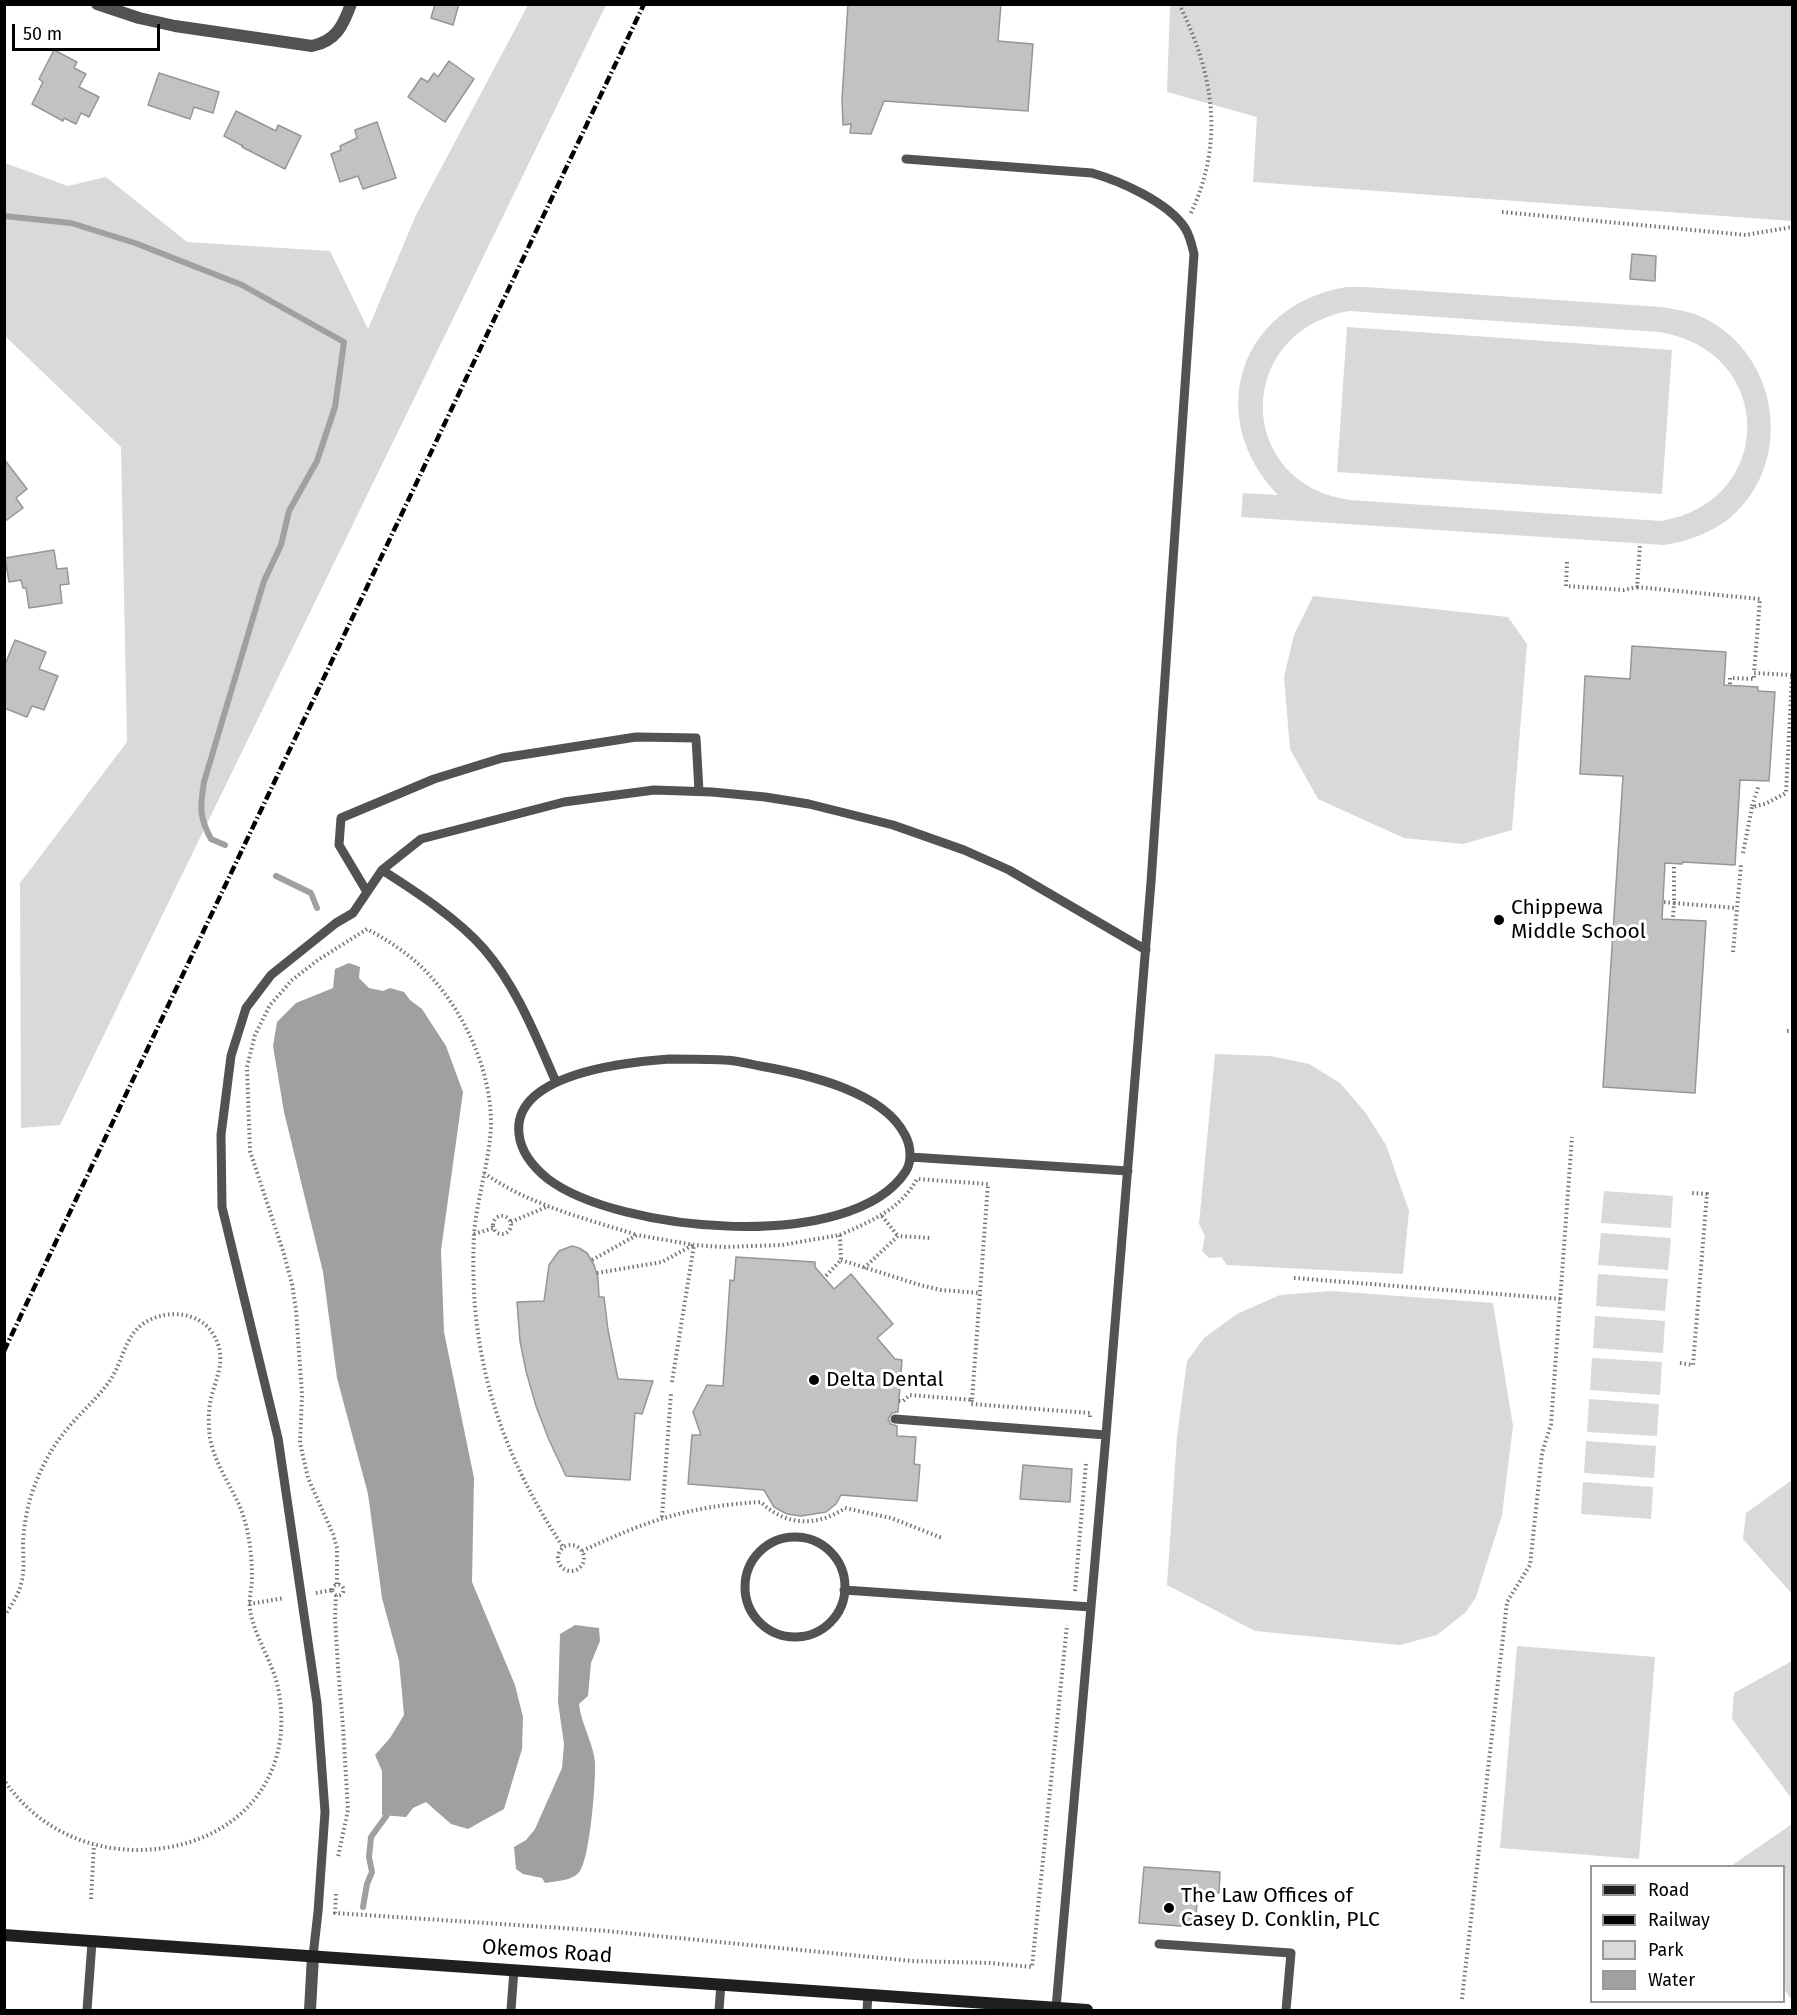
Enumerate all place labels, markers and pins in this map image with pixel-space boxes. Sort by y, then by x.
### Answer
place label: Chippewa Middle School [1511,895,1646,945]
marker: Chippewa Middle School [1492,913,1506,927]
place label: Delta Dental [826,1367,944,1393]
marker: Delta Dental [807,1373,821,1387]
place label: The Law Offices of Casey D. Conklin, PLC [1181,1883,1380,1933]
marker: The Law Offices of Casey D. Conklin, PLC [1162,1901,1176,1915]

